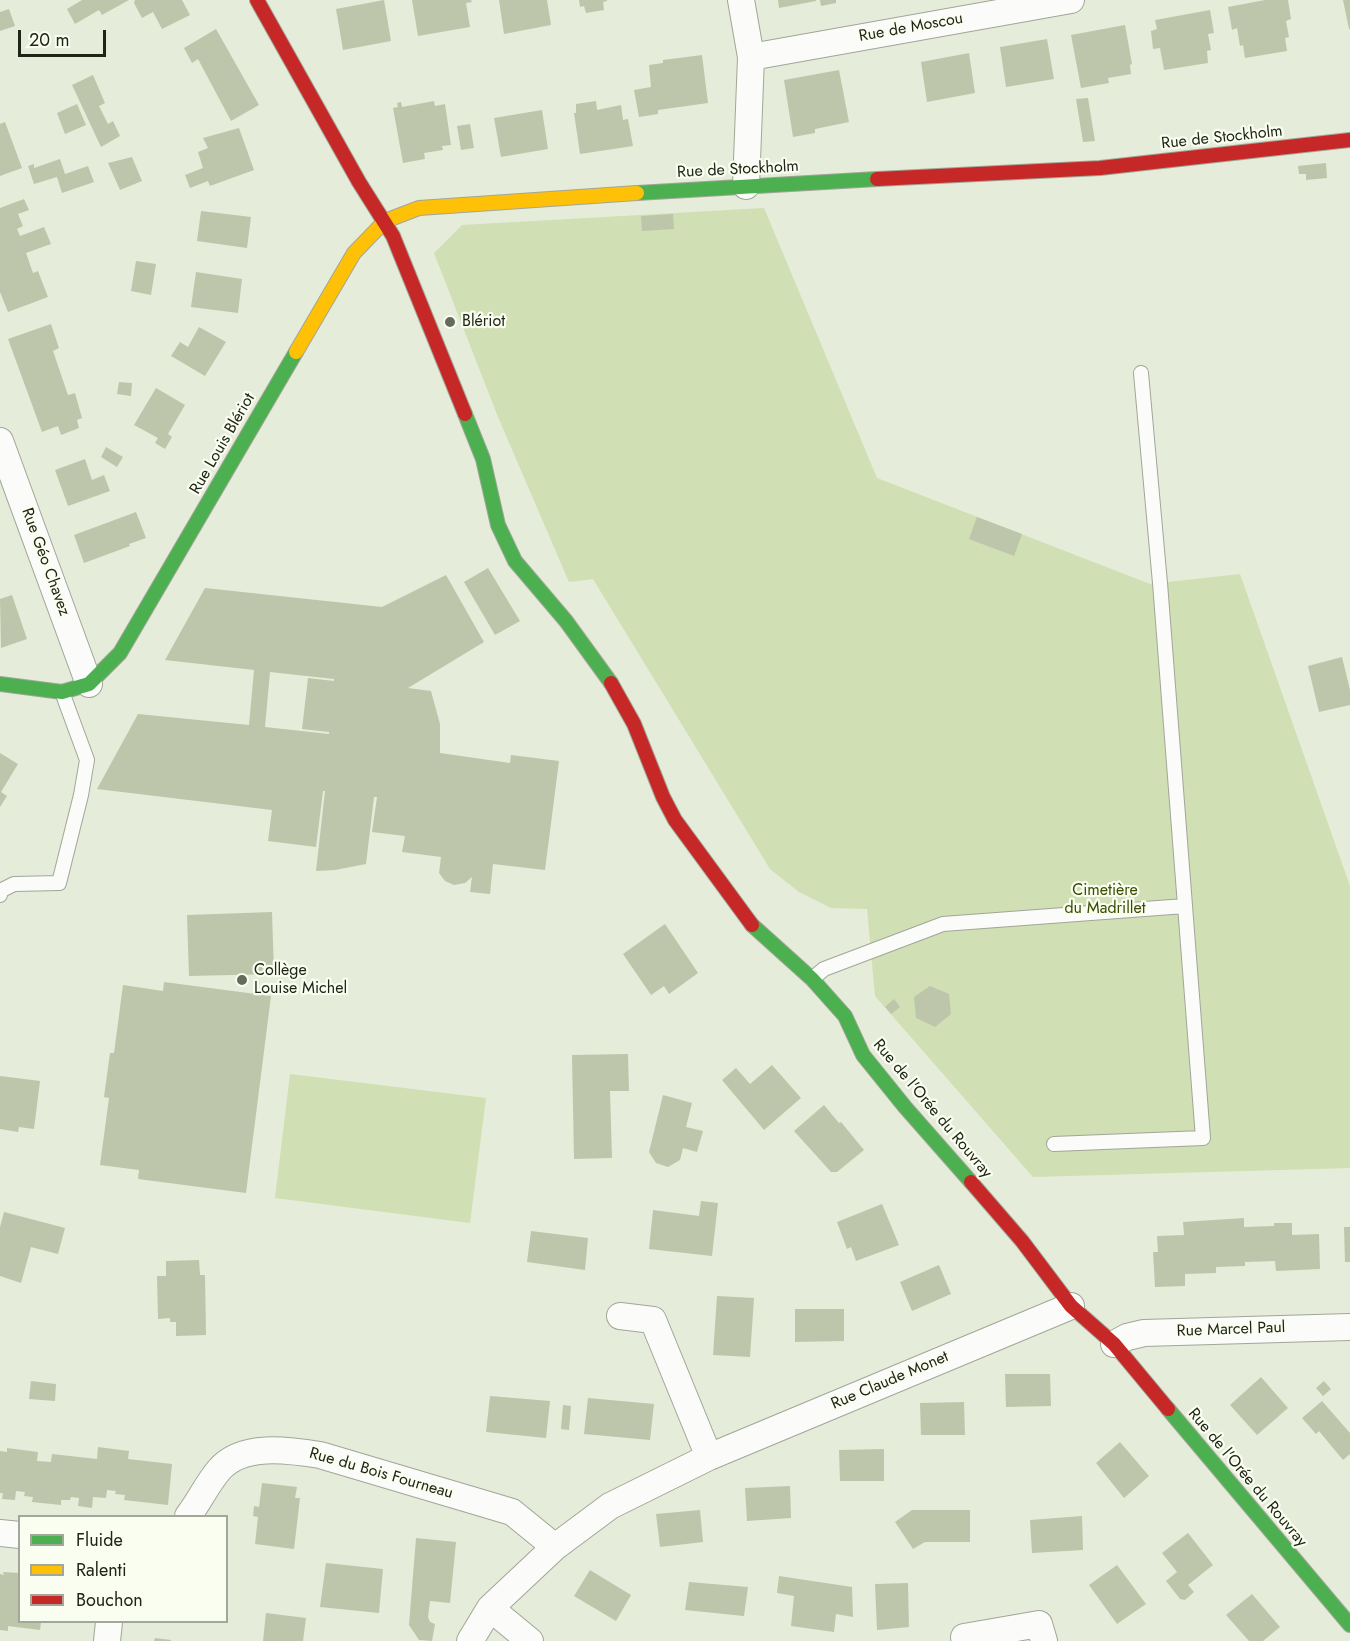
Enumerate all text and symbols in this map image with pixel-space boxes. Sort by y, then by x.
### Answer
street label: Rue de Moscou [857,9,965,47]
scale bar [21,18,110,56]
text: 20 m [29,27,69,53]
street label: Rue de Stockholm [1160,122,1284,154]
street label: Rue de Stockholm [677,157,799,183]
place label: Blériot [462,312,505,332]
marker: Blériot [443,315,457,329]
street label: Rue Louis Blériot [186,390,260,498]
street label: Rue Géo Chavez [17,505,73,619]
park label: Cimetière du Madrillet [1064,881,1146,919]
place label: Collège Louise Michel [254,961,347,999]
marker: Collège Louise Michel [235,973,249,987]
street label: Rue de l'Orée du Rouvray [868,1036,996,1182]
street label: Rue Marcel Paul [1176,1319,1286,1341]
street label: Rue Claude Monet [829,1348,951,1414]
street label: Rue de l'Orée du Rouvray [1183,1405,1311,1551]
street label: Rue du Bois Fourneau [307,1444,455,1504]
legend [18,1515,228,1623]
text: Fluide [76,1527,123,1553]
text: Ralenti [76,1557,127,1583]
text: Bouchon [76,1587,143,1613]

